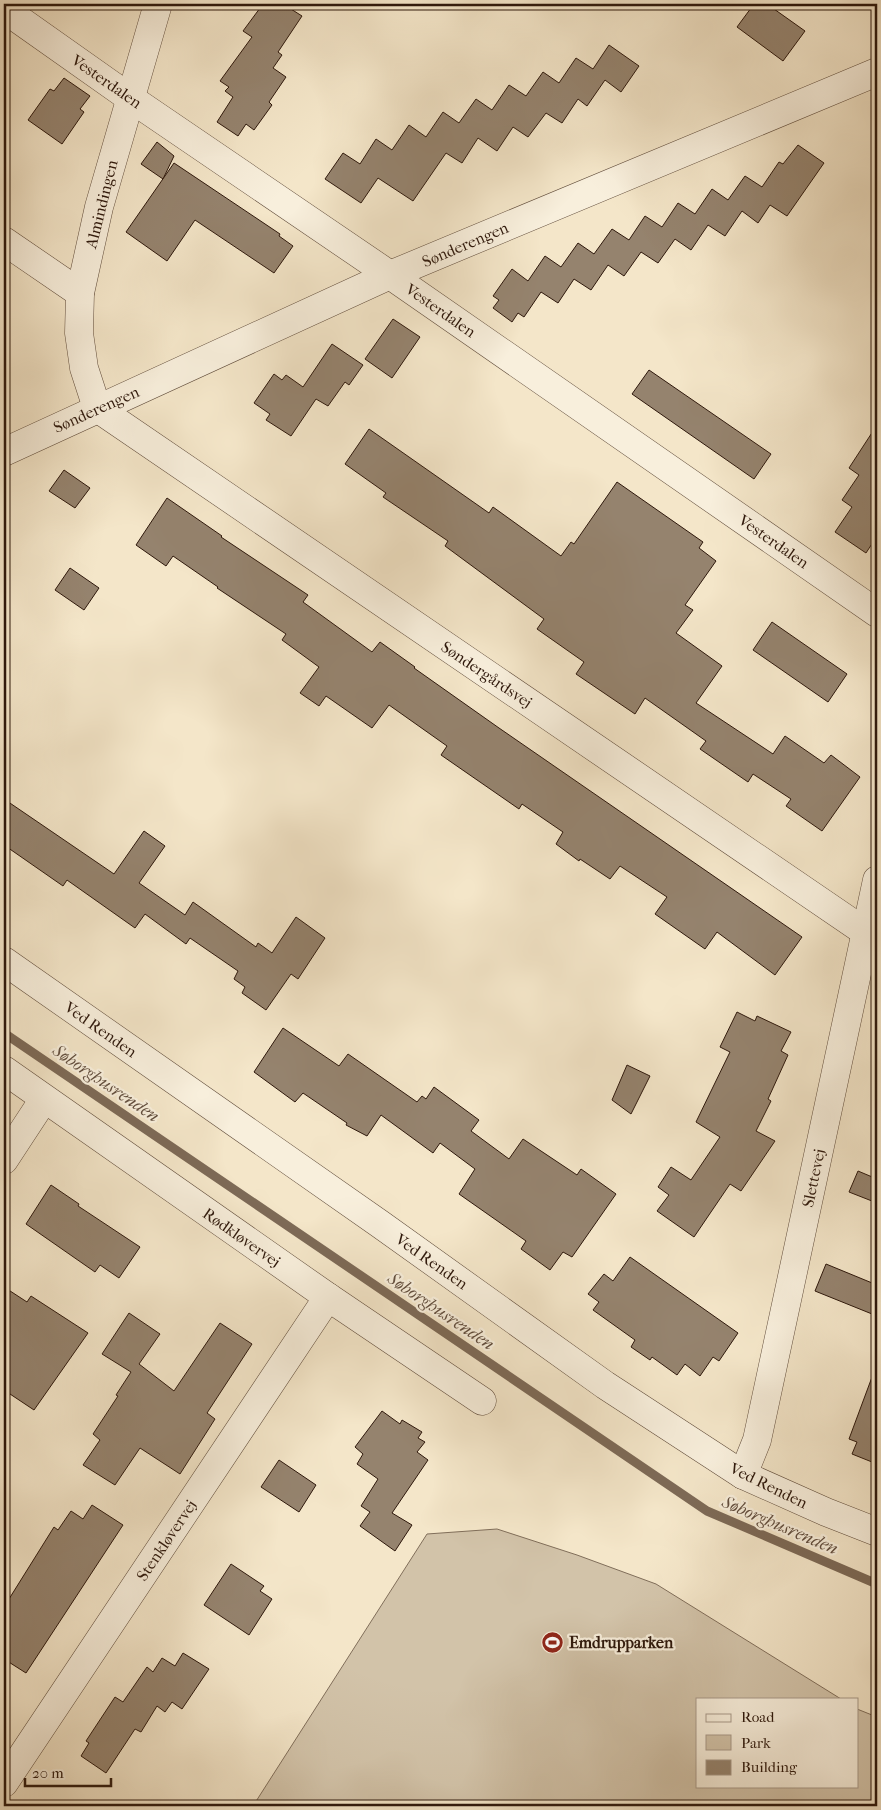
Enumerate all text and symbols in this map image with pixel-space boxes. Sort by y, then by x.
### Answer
street label: Vesterdalen [67,50,146,113]
street label: Almindingen [81,157,122,251]
street label: Sønderengen [419,218,512,271]
street label: Vesterdalen [401,279,480,342]
street label: Sønderengen [50,382,143,437]
street label: Vesterdalen [734,510,813,573]
street label: Søndergårdsvej [438,637,536,712]
street label: Ved Renden [60,997,141,1062]
water label: Søborghusrenden [48,1040,163,1127]
street label: Slettevej [798,1147,829,1209]
street label: Rødkløvervej [199,1204,284,1271]
street label: Ved Renden [391,1229,472,1294]
water label: Søborghusrenden [383,1268,498,1355]
street label: Ved Renden [726,1458,811,1513]
water label: Søborghusrenden [718,1491,841,1559]
street label: Stenkløvervej [132,1496,200,1584]
sports icon: Emdrupparken [541,1630,565,1654]
place label: Emdrupparken [569,1633,674,1653]
legend [696,1698,858,1788]
text: Road [741,1708,775,1726]
text: Park [741,1734,771,1752]
scale bar [25,1755,111,1787]
text: Building [741,1758,798,1776]
text: 20 m [32,1764,64,1782]

